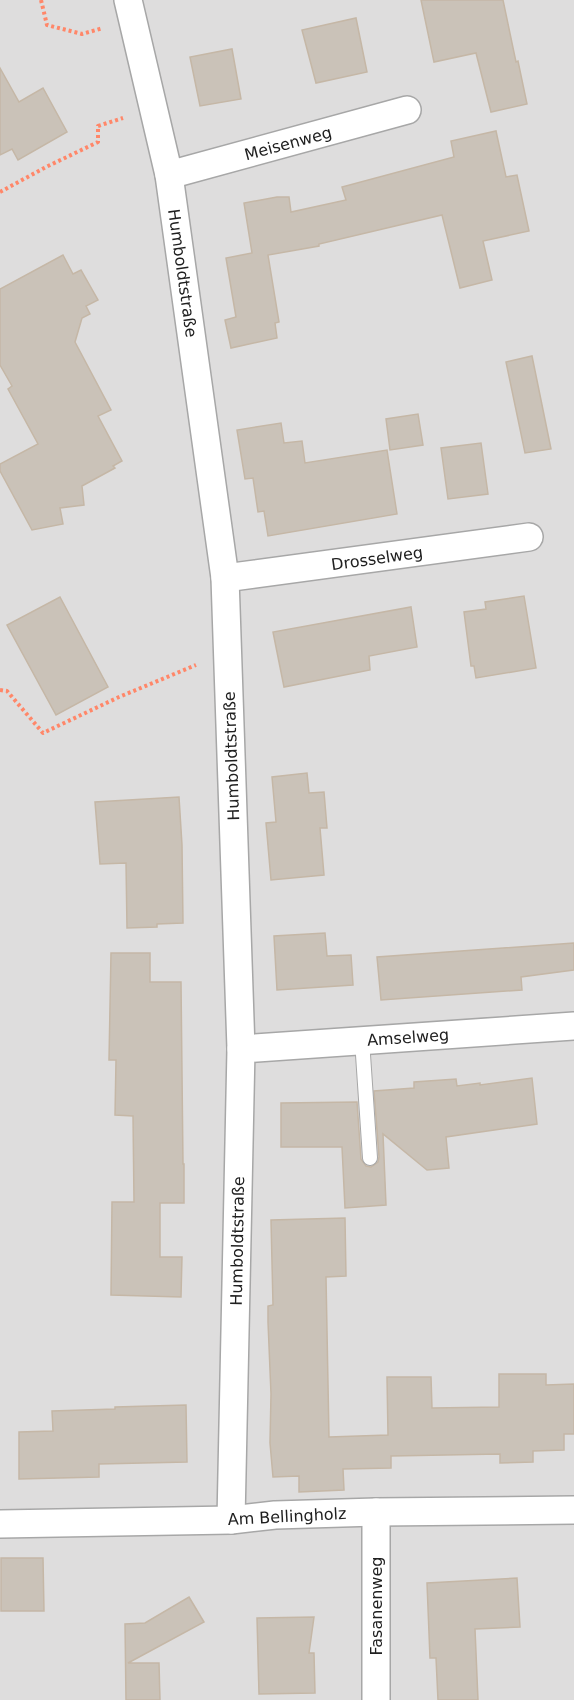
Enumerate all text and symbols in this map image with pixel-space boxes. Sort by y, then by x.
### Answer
street label: Meisenweg [242,123,334,164]
street label: Humboldtstraße [164,208,201,339]
street label: Drosselweg [330,543,424,574]
street label: Humboldtstraße [220,691,243,821]
street label: Amselweg [366,1025,450,1050]
street label: Humboldtstraße [227,1176,248,1306]
street label: Am Bellingholz [227,1504,347,1529]
street label: Fasanenweg [367,1557,386,1655]

